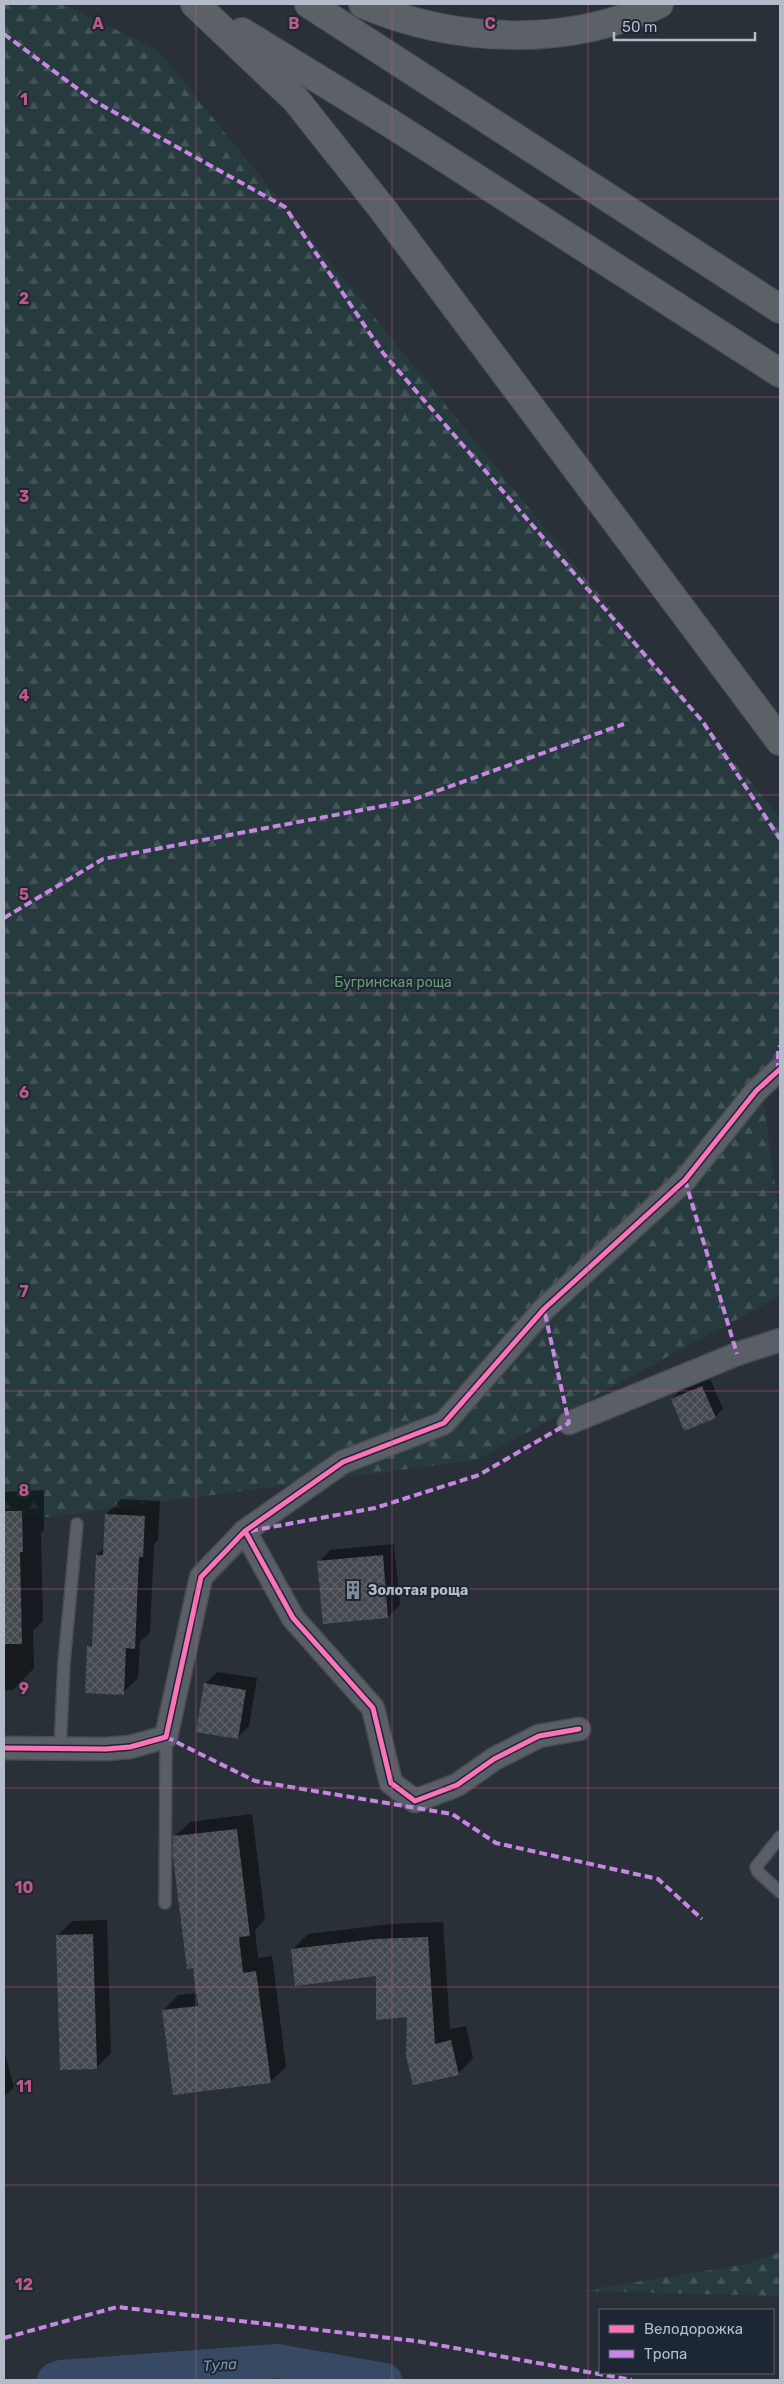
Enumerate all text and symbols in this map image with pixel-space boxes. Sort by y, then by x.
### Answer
scale bar [614,10,755,42]
text: A [92,14,104,33]
text: B [288,14,300,33]
text: C [484,14,496,33]
text: 50 m [622,18,657,36]
text: 1 [20,90,28,109]
text: 2 [19,289,29,308]
text: 3 [19,487,29,506]
text: 4 [19,686,30,705]
text: 5 [19,885,29,904]
park label: Бугринская роща [334,974,452,991]
text: 6 [19,1083,29,1102]
text: 7 [19,1282,29,1301]
text: 8 [19,1481,30,1500]
building icon: Золотая роща [342,1579,364,1601]
place label: Золотая роща [368,1582,468,1599]
text: 9 [19,1679,29,1698]
text: 10 [15,1878,34,1897]
text: 11 [16,2077,32,2096]
text: 12 [15,2275,33,2294]
legend [599,2309,774,2374]
text: Велодорожка [644,2320,743,2338]
text: Тропа [644,2345,687,2363]
water label: Тула [202,2355,238,2375]

